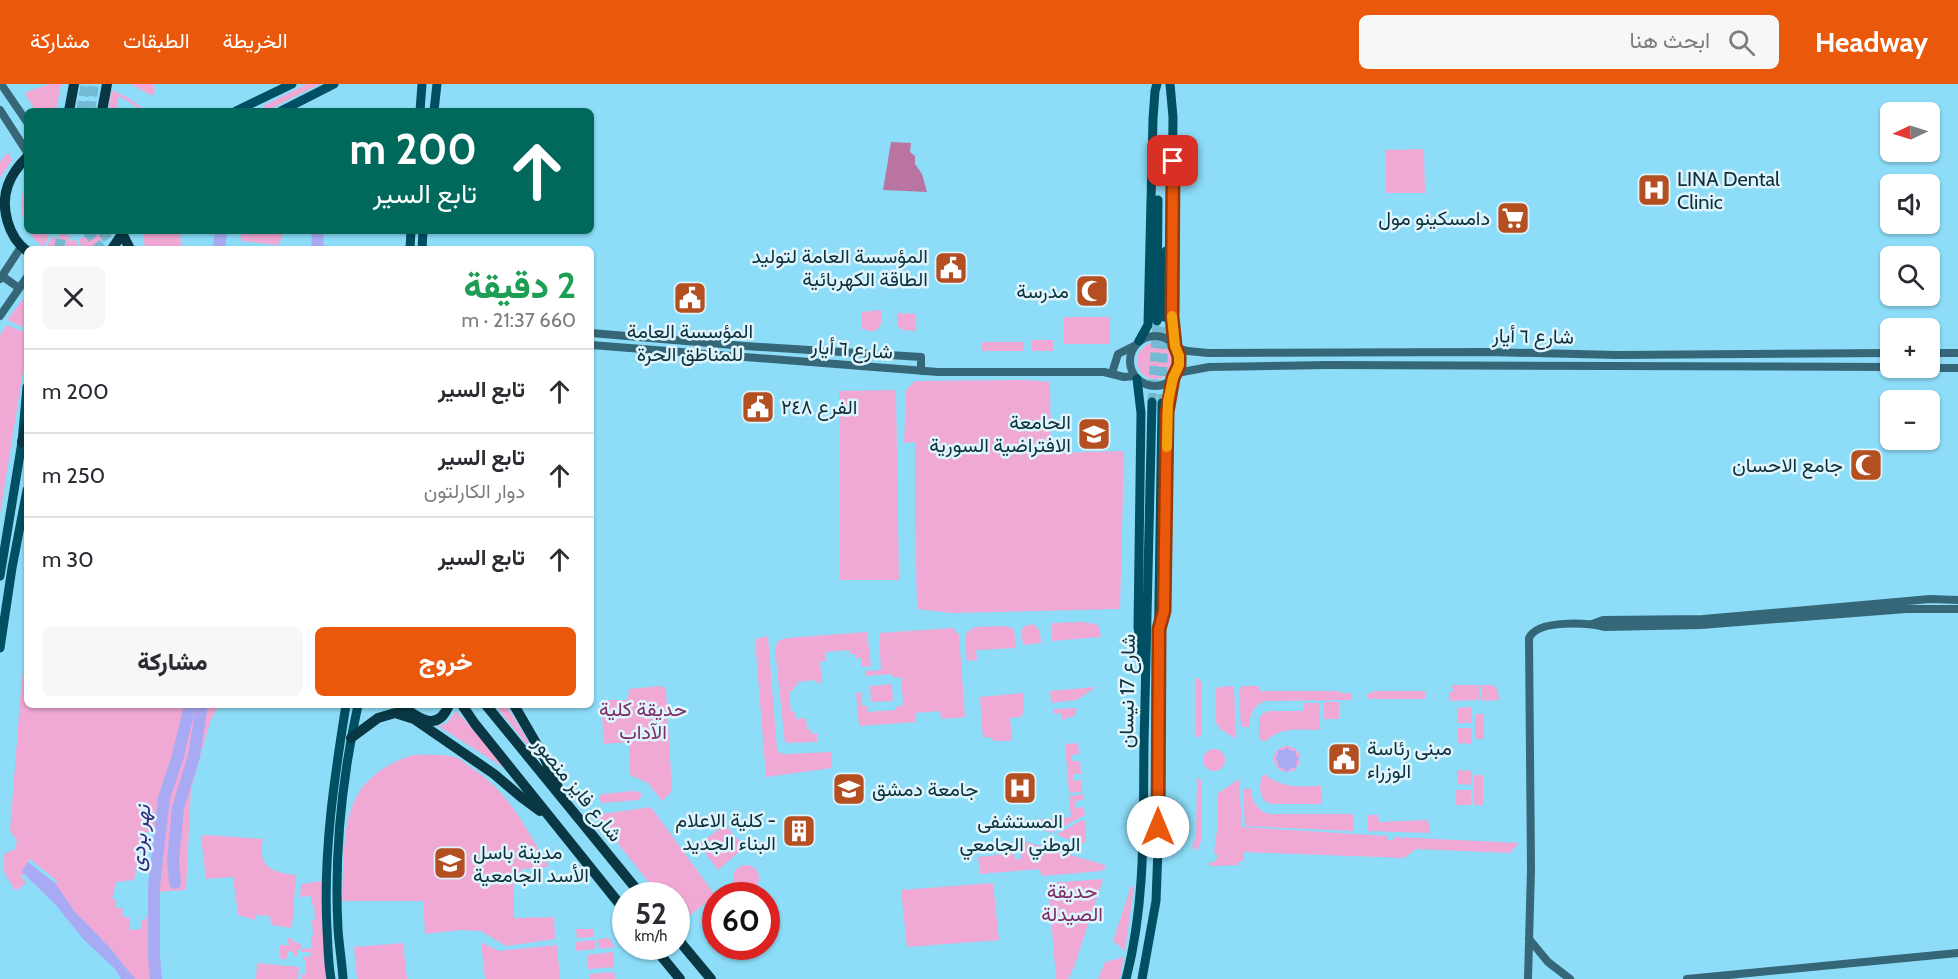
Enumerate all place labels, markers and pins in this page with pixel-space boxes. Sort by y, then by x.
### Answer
pin [1147,135,1198,186]
place label: LINA Dental Clinic [1677,167,1780,214]
hospital icon: LINA Dental Clinic [1636,172,1672,208]
supermarket icon: دامسكينو مول [1495,200,1531,236]
place label: دامسكينو مول [1378,206,1490,231]
place label: المؤسسة العامة لتوليد الطاقة الكهربائية [752,244,928,292]
public building icon: المؤسسة العامة لتوليد الطاقة الكهربائية [933,250,969,286]
mosque icon: مدرسة [1074,273,1110,309]
place label: مدرسة [1016,279,1069,304]
public building icon: المؤسسة العامة للمناطق الحرة [672,280,708,316]
place label: المؤسسة العامة للمناطق الحرة [627,319,753,367]
public building icon: الفرع ٢٤٨ [740,389,776,425]
place label: الفرع ٢٤٨ [781,395,857,421]
place label: الحامعة الافتراضية السورية [929,410,1071,458]
school or university icon: الحامعة الافتراضية السورية [1076,416,1112,452]
mosque icon: جامع الاحسان [1848,447,1884,483]
place label: جامع الاحسان [1732,453,1843,479]
place label: مبنى رئاسة الوزراء [1367,736,1452,784]
public building icon: مبنى رئاسة الوزراء [1326,741,1362,777]
hospital icon: المستشفى الوطني الجامعي [1002,770,1038,806]
school or university icon: جامعة دمشق [831,771,867,807]
place label: جامعة دمشق [872,777,979,801]
place label: كلية الاعلام - البناء الجديد [675,808,776,855]
place label: المستشفى الوطني الجامعي [960,809,1080,861]
building icon: كلية الاعلام - البناء الجديد [781,813,817,849]
place label: مدينة باسل الأسد الجامعية [473,840,589,887]
school or university icon: مدينة باسل الأسد الجامعية [432,845,468,881]

